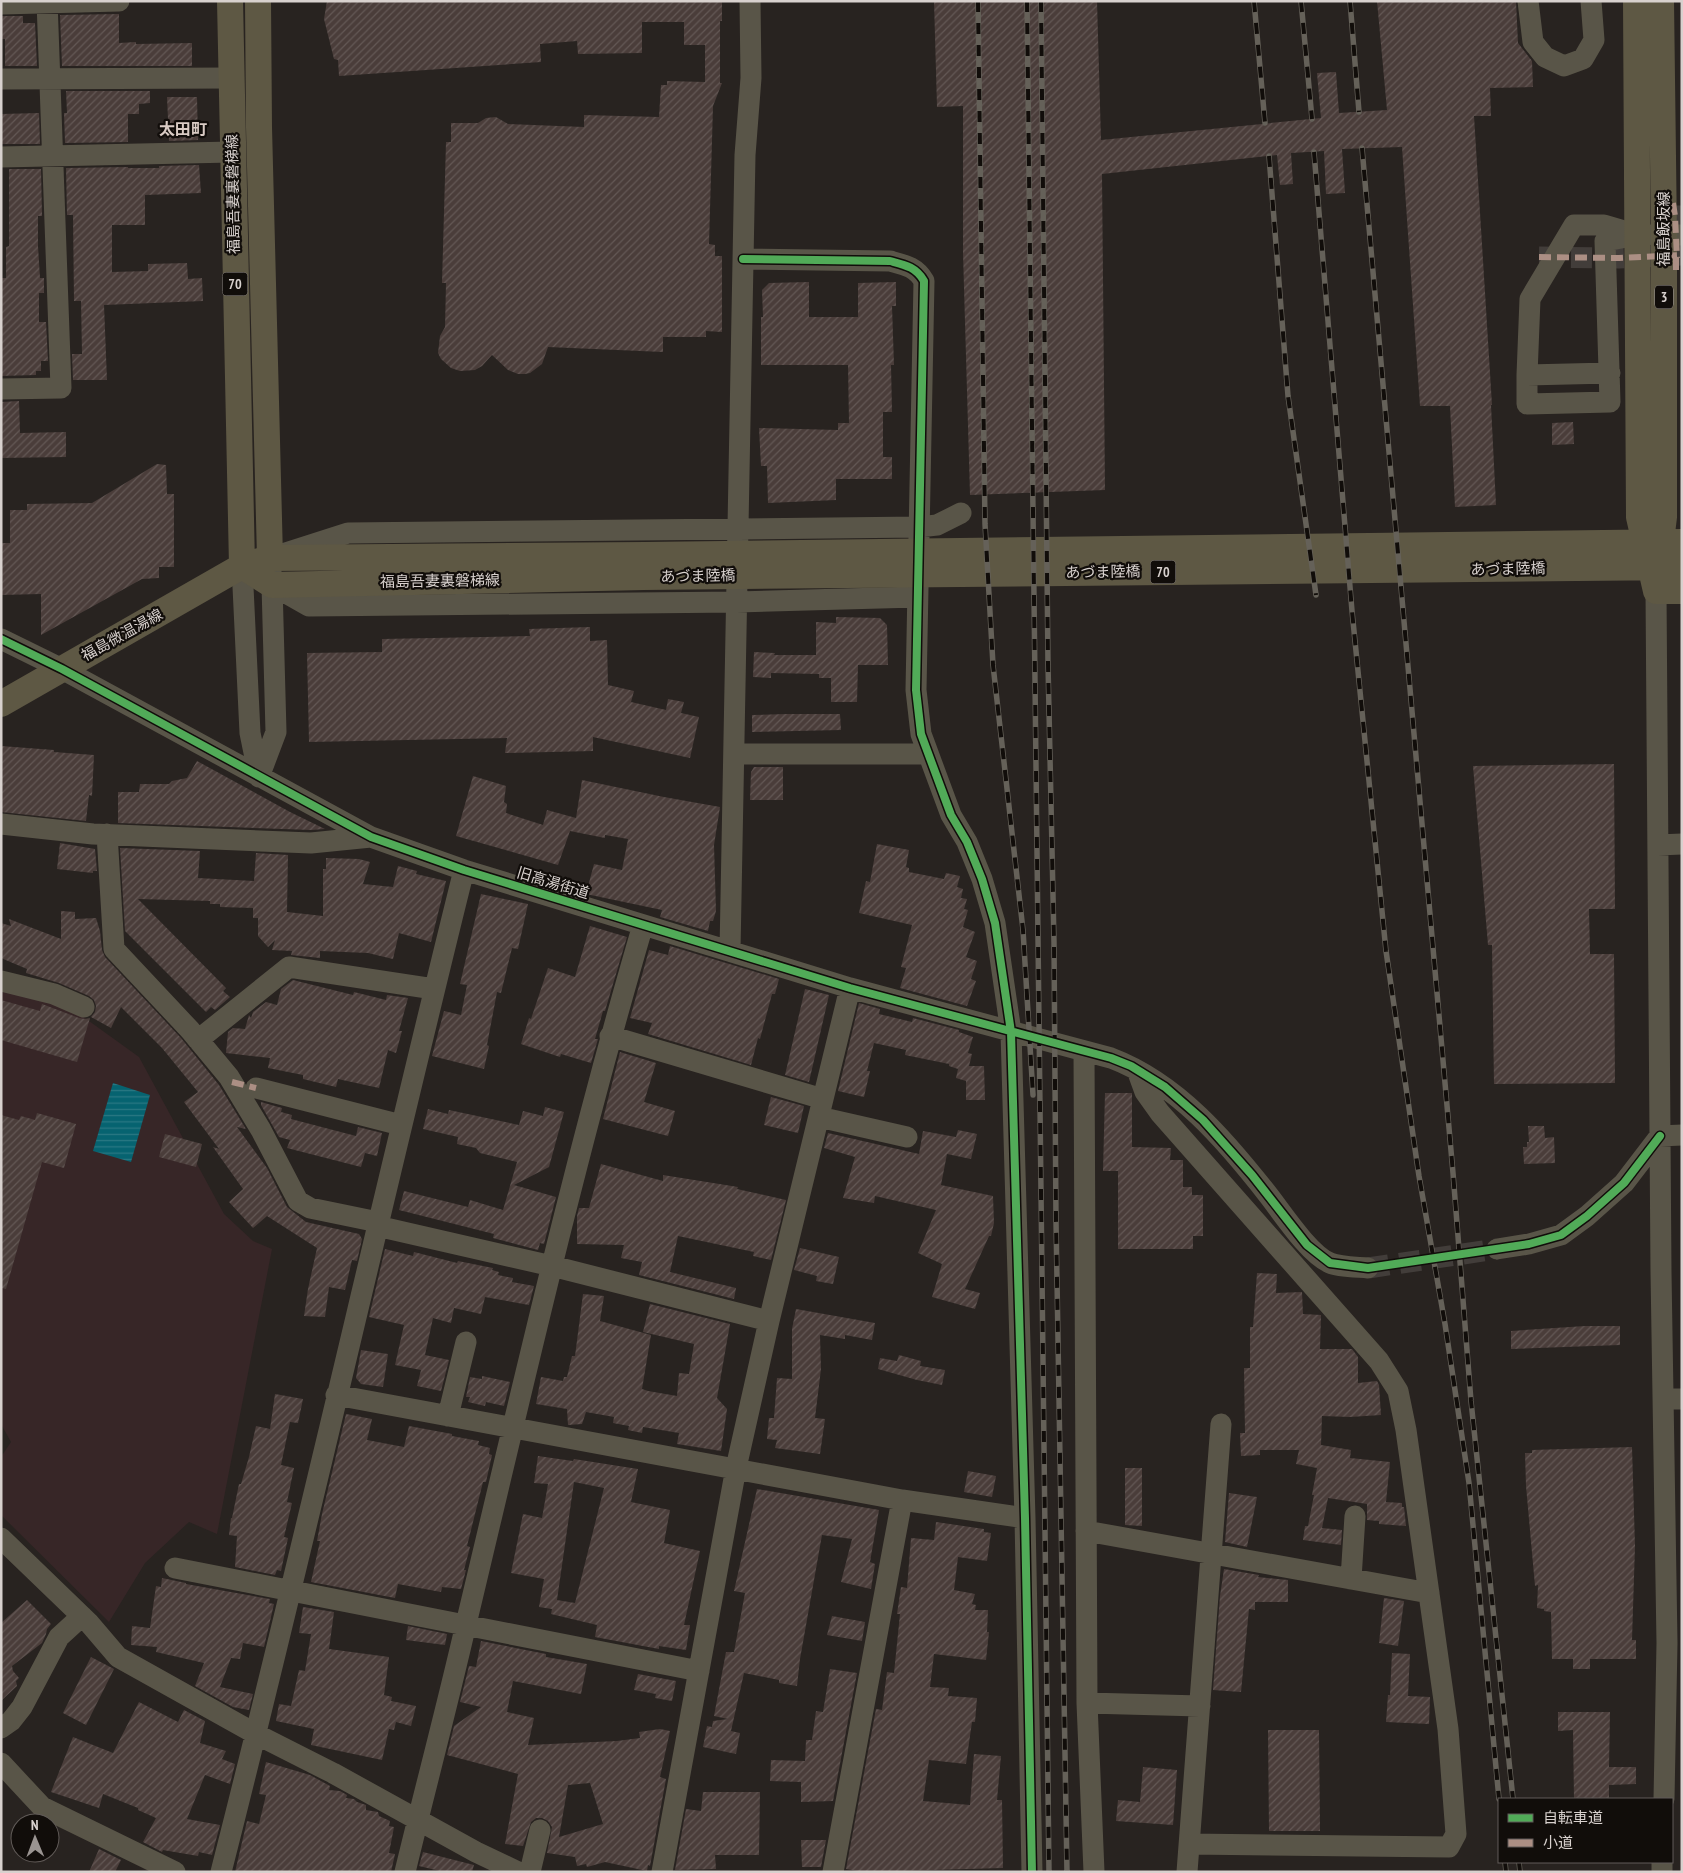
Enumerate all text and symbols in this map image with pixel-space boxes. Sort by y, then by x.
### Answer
district label: 太田町 [159,119,207,139]
street label: 福島吾妻裏磐梯線 [222,134,243,254]
street label: 福島飯坂線 [1654,191,1673,267]
road number: 70 [222,272,248,296]
road number: 3 [1655,286,1673,308]
street label: あづま陸橋 [1470,558,1546,579]
road number: 70 [1150,560,1176,584]
street label: あづま陸橋 [1065,561,1141,582]
street label: あづま陸橋 [660,565,736,586]
street label: 福島吾妻裏磐梯線 [380,570,500,591]
street label: 福島微温湯線 [78,604,166,665]
street label: 旧高湯街道 [514,862,592,903]
legend [1498,1798,1673,1863]
text: 自転車道 [1543,1808,1603,1827]
north arrow [10,1813,60,1863]
text: N [31,1816,39,1834]
text: 小道 [1543,1833,1573,1852]

